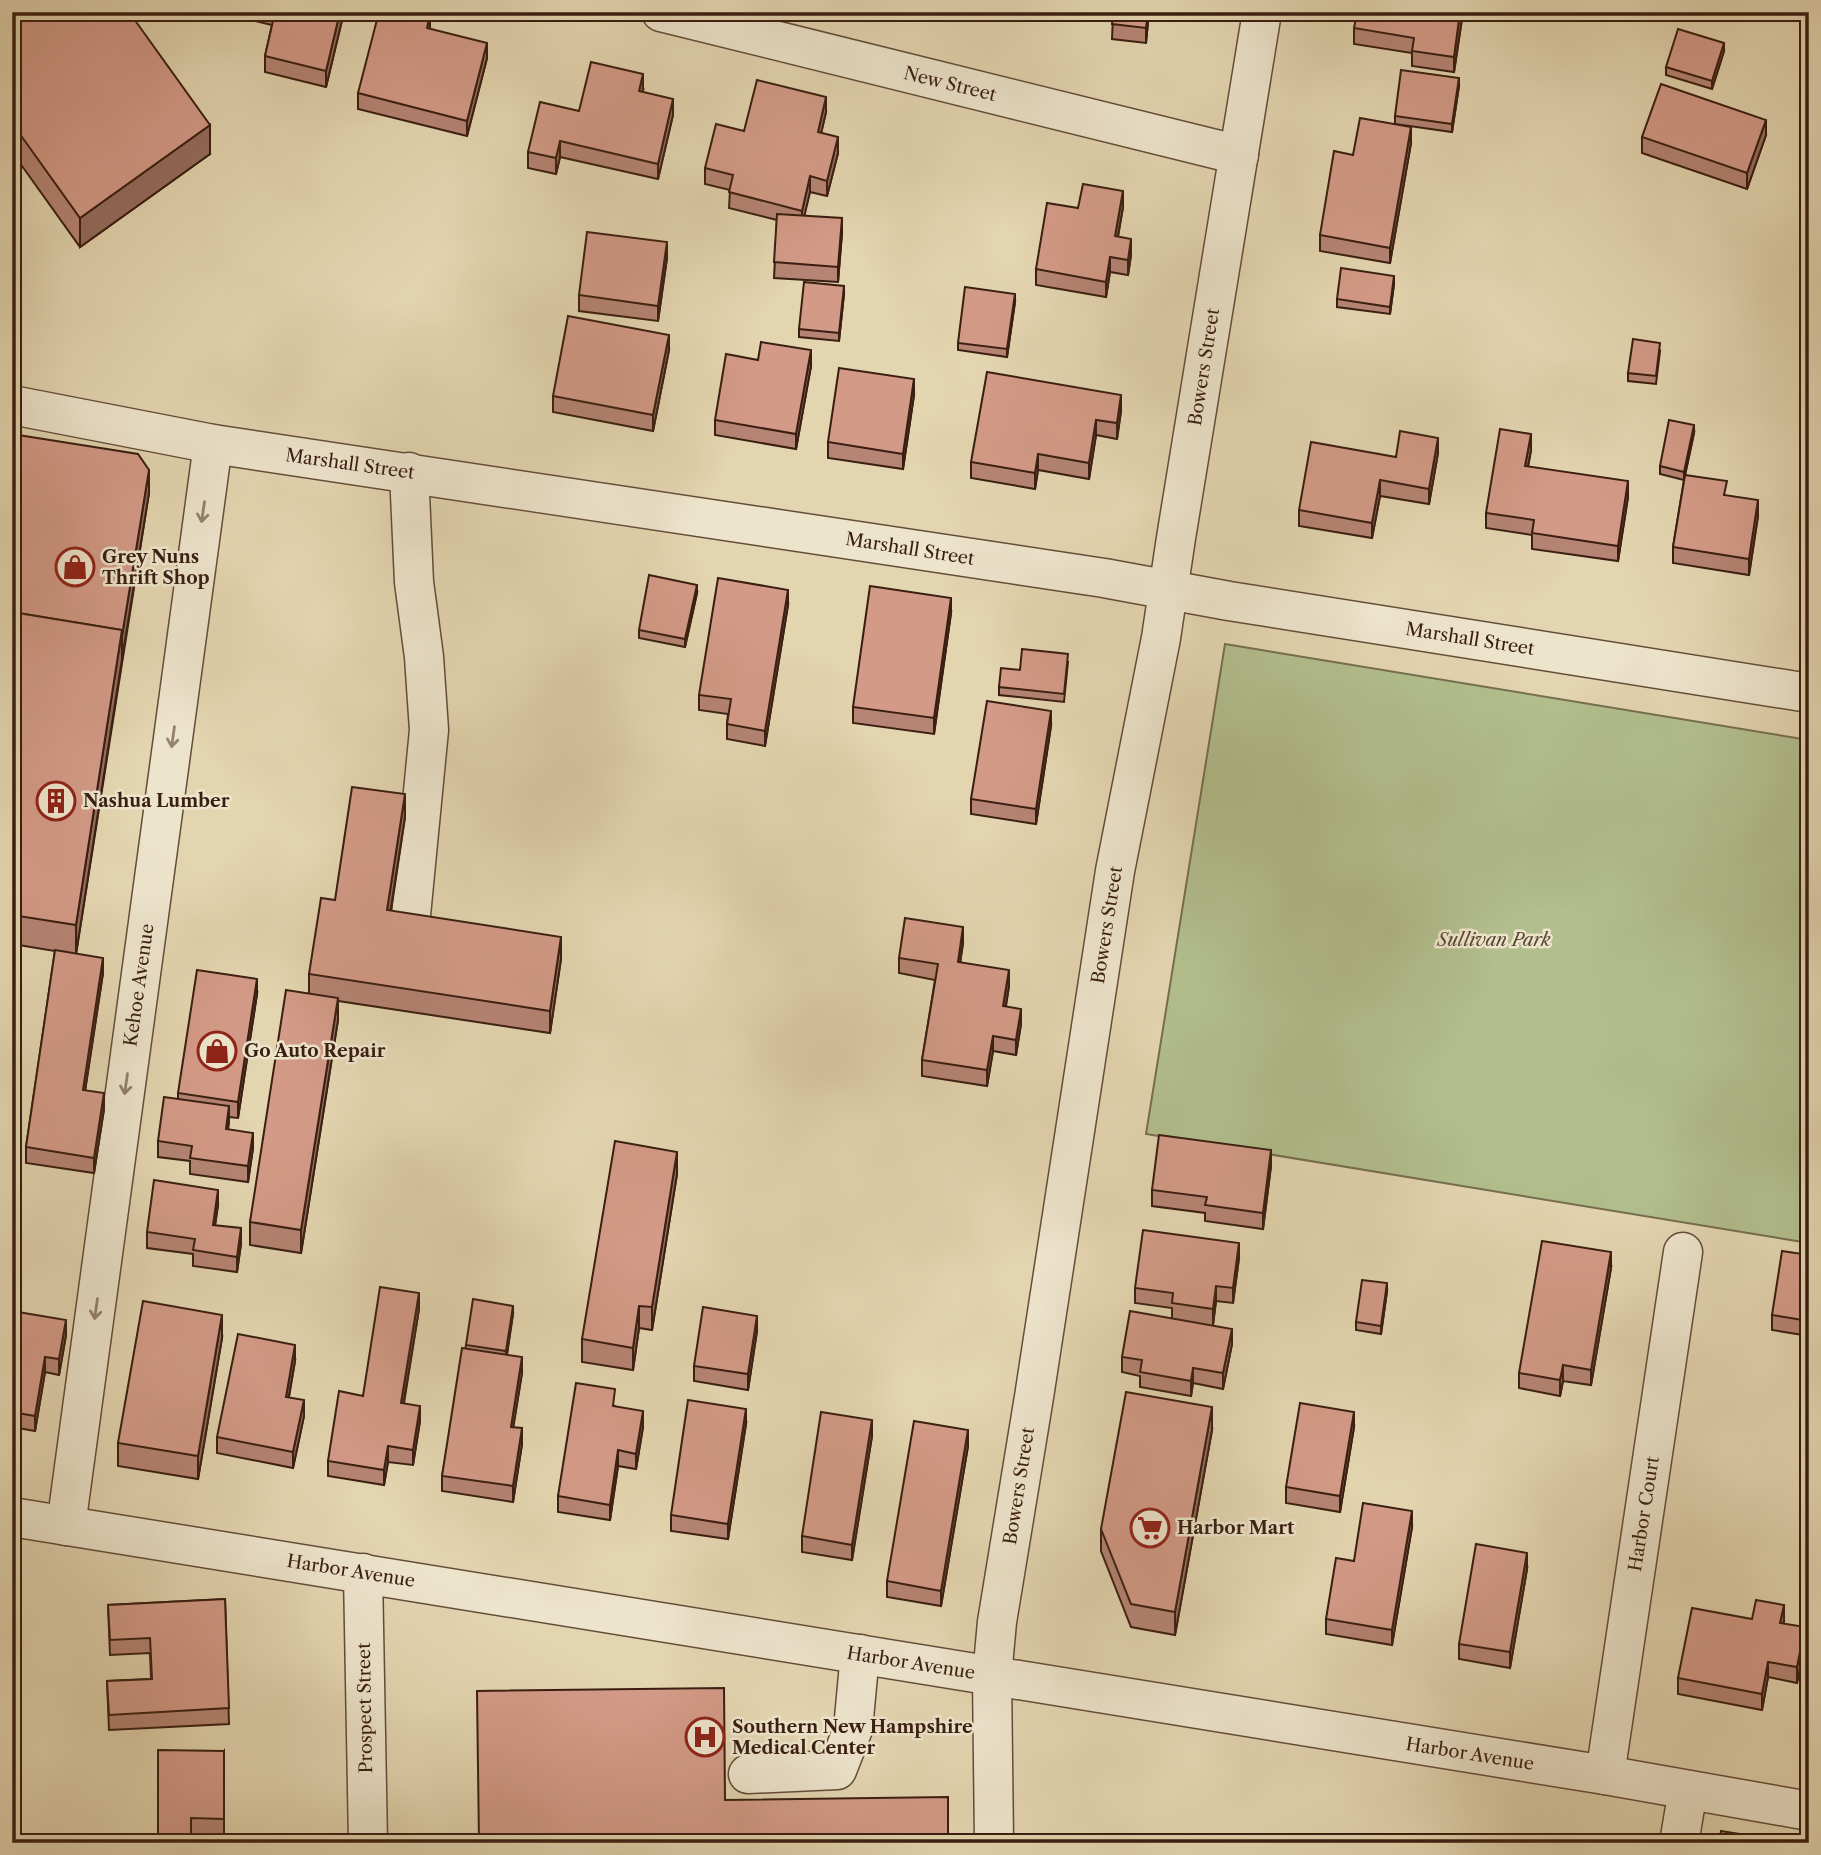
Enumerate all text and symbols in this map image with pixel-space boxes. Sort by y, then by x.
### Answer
street label: New Street [902,62,999,106]
street label: Bowers Street [1184,306,1224,427]
street label: Marshall Street [284,444,417,484]
one-way arrow [197,500,210,523]
street label: Marshall Street [844,528,977,570]
shop icon: Grey Nuns Thrift Shop [54,546,96,588]
place label: Grey Nuns Thrift Shop [102,546,210,589]
street label: Marshall Street [1404,618,1537,660]
one-way arrow [166,725,179,748]
building icon: Nashua Lumber [35,780,77,822]
place label: Nashua Lumber [83,790,230,812]
street label: Bowers Street [1087,864,1127,985]
street label: Kehoe Avenue [119,922,159,1048]
park label: Sullivan Park [1436,929,1551,951]
shop icon: Go Auto Repair [196,1030,238,1072]
place label: Go Auto Repair [244,1040,386,1062]
one-way arrow [119,1072,132,1095]
one-way arrow [89,1298,102,1320]
street label: Bowers Street [999,1425,1039,1546]
street label: Harbor Court [1624,1454,1664,1573]
supermarket icon: Harbor Mart [1129,1507,1171,1549]
place label: Harbor Mart [1177,1517,1295,1539]
street label: Harbor Avenue [285,1550,417,1592]
street label: Prospect Street [353,1642,377,1774]
street label: Harbor Avenue [845,1642,977,1684]
hospital icon: Southern New Hampshire Medical Center [684,1716,726,1758]
place label: Southern New Hampshire Medical Center [732,1716,973,1759]
street label: Harbor Avenue [1404,1733,1536,1775]

